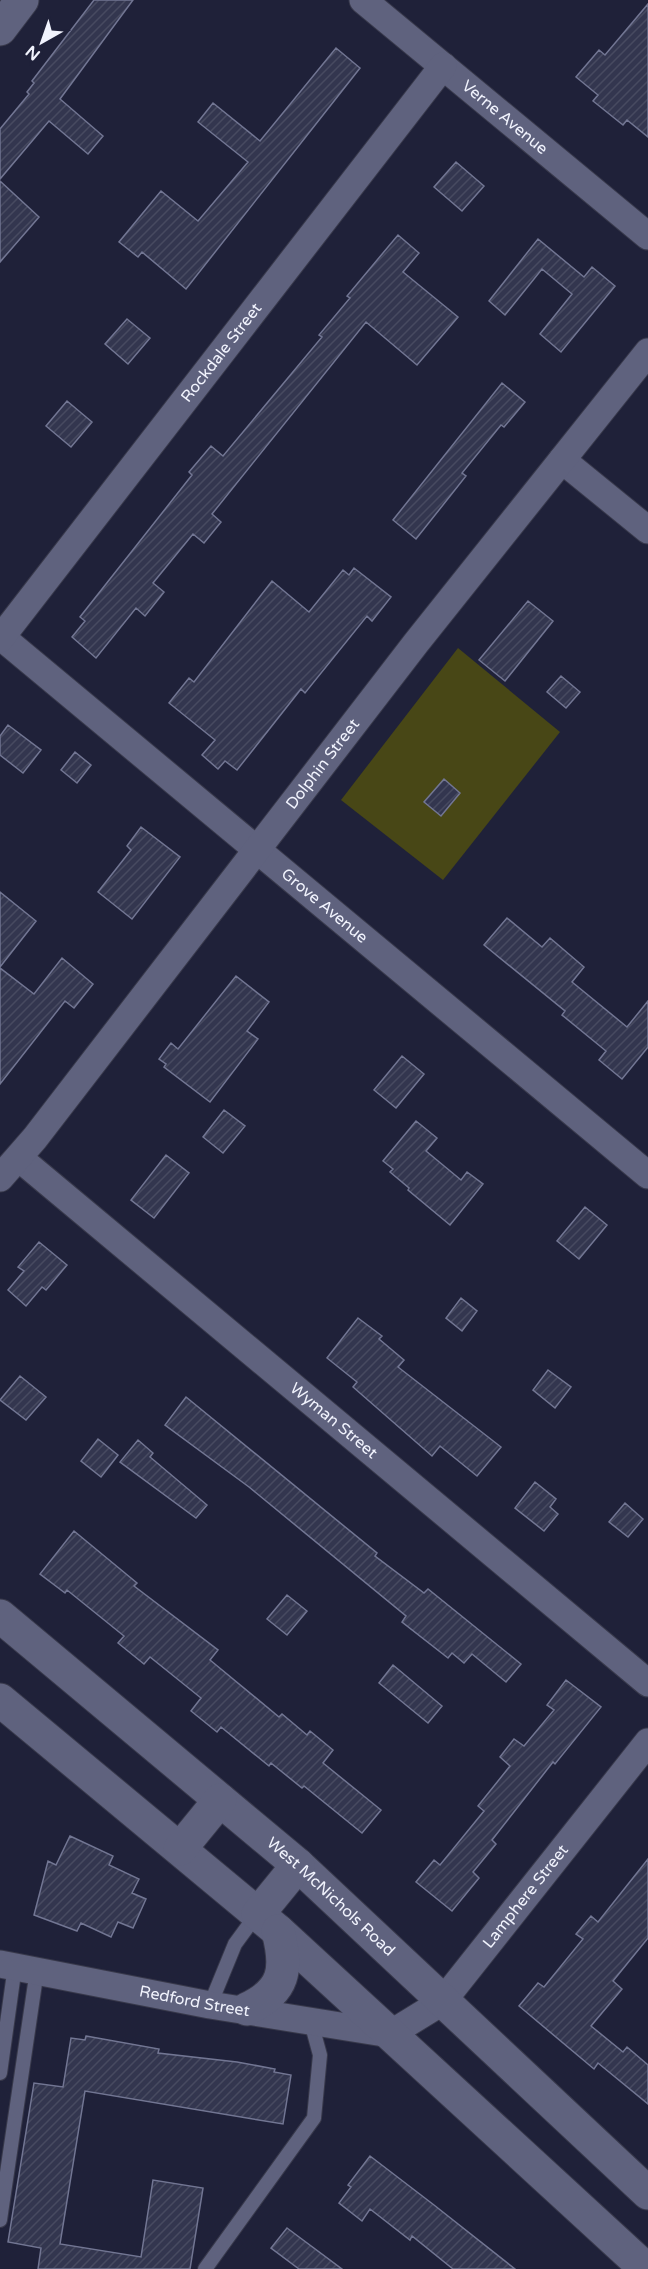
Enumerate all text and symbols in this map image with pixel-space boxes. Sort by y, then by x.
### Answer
north arrow [12,12,72,72]
text: N [22,41,44,65]
street label: Verne Avenue [458,76,552,159]
street label: Rockdale Street [177,299,266,406]
street label: Dolphin Street [282,715,364,813]
street label: Grove Avenue [277,864,372,948]
street label: Wyman Street [286,1378,382,1463]
street label: West McNichols Road [263,1833,399,1961]
street label: Lamphere Street [478,1841,573,1952]
street label: Redford Street [137,1981,251,2021]

